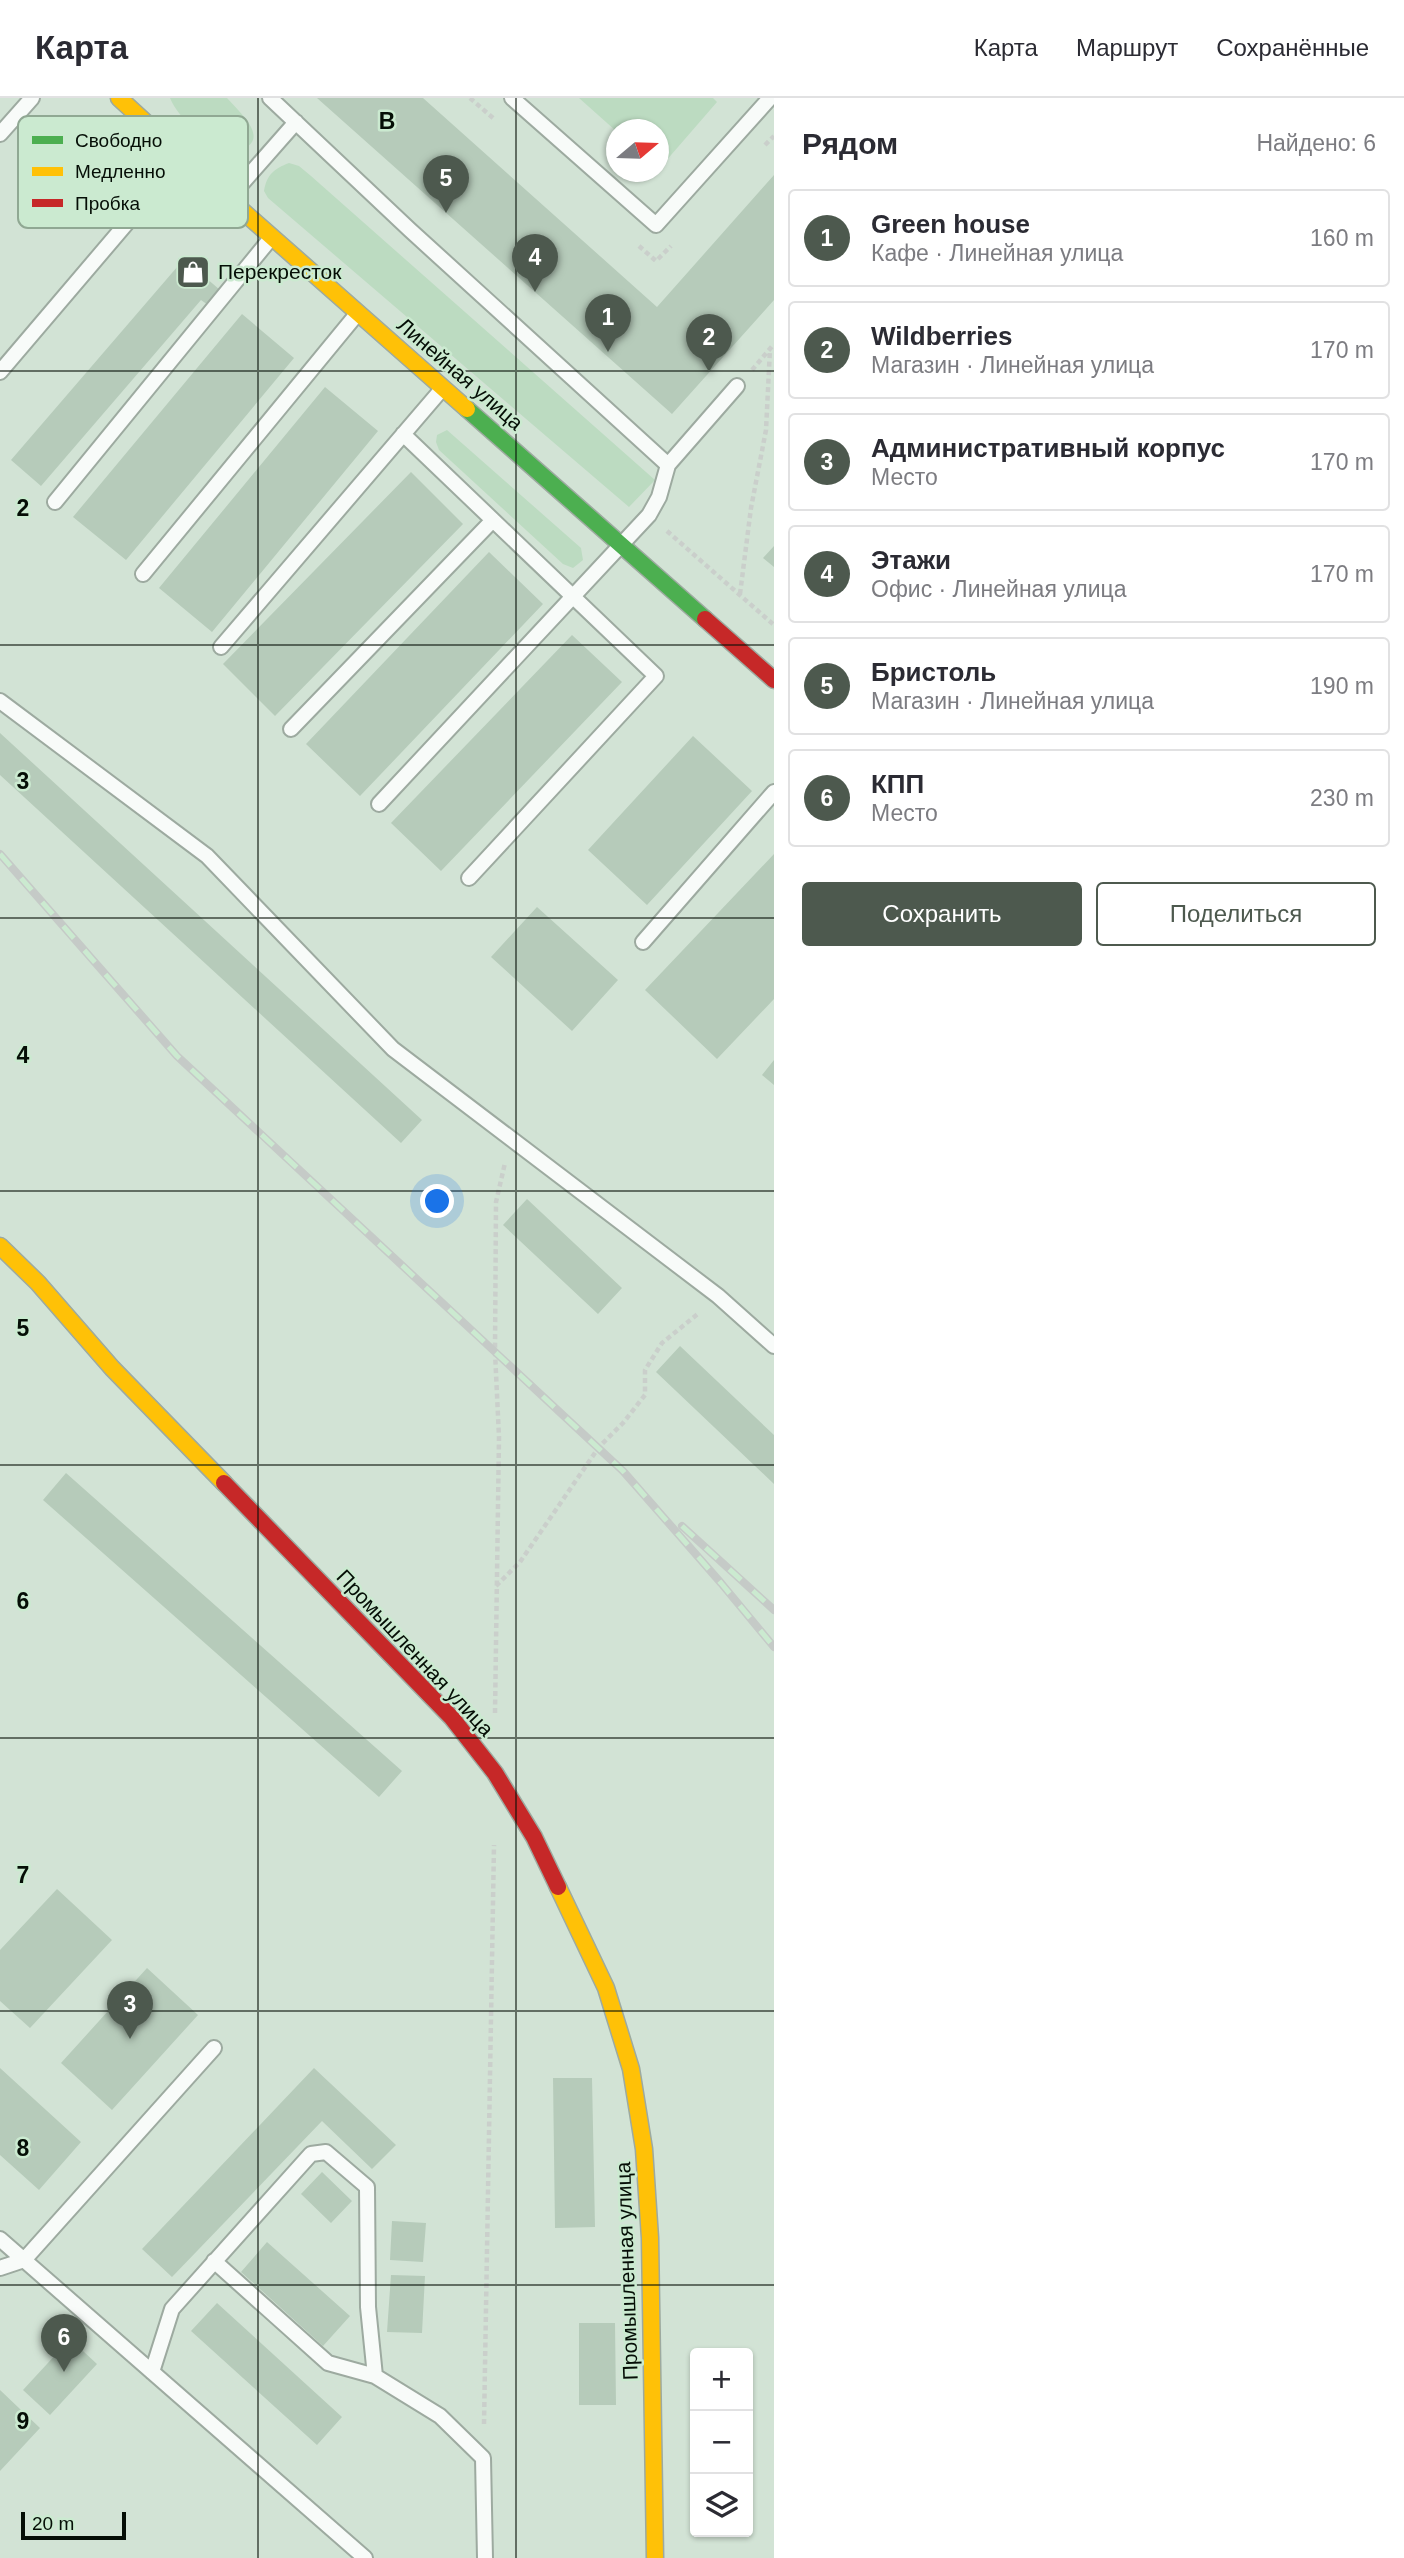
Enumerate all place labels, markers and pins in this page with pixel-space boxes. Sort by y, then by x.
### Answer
pin: 5 [423,155,469,213]
pin: 4 [512,234,558,292]
shop icon: Перекресток [174,253,212,291]
place label: Перекресток [218,260,342,283]
pin: 1 [585,294,631,352]
pin: 2 [686,314,732,372]
pin: 3 [107,1981,153,2039]
pin: 6 [41,2314,87,2372]

